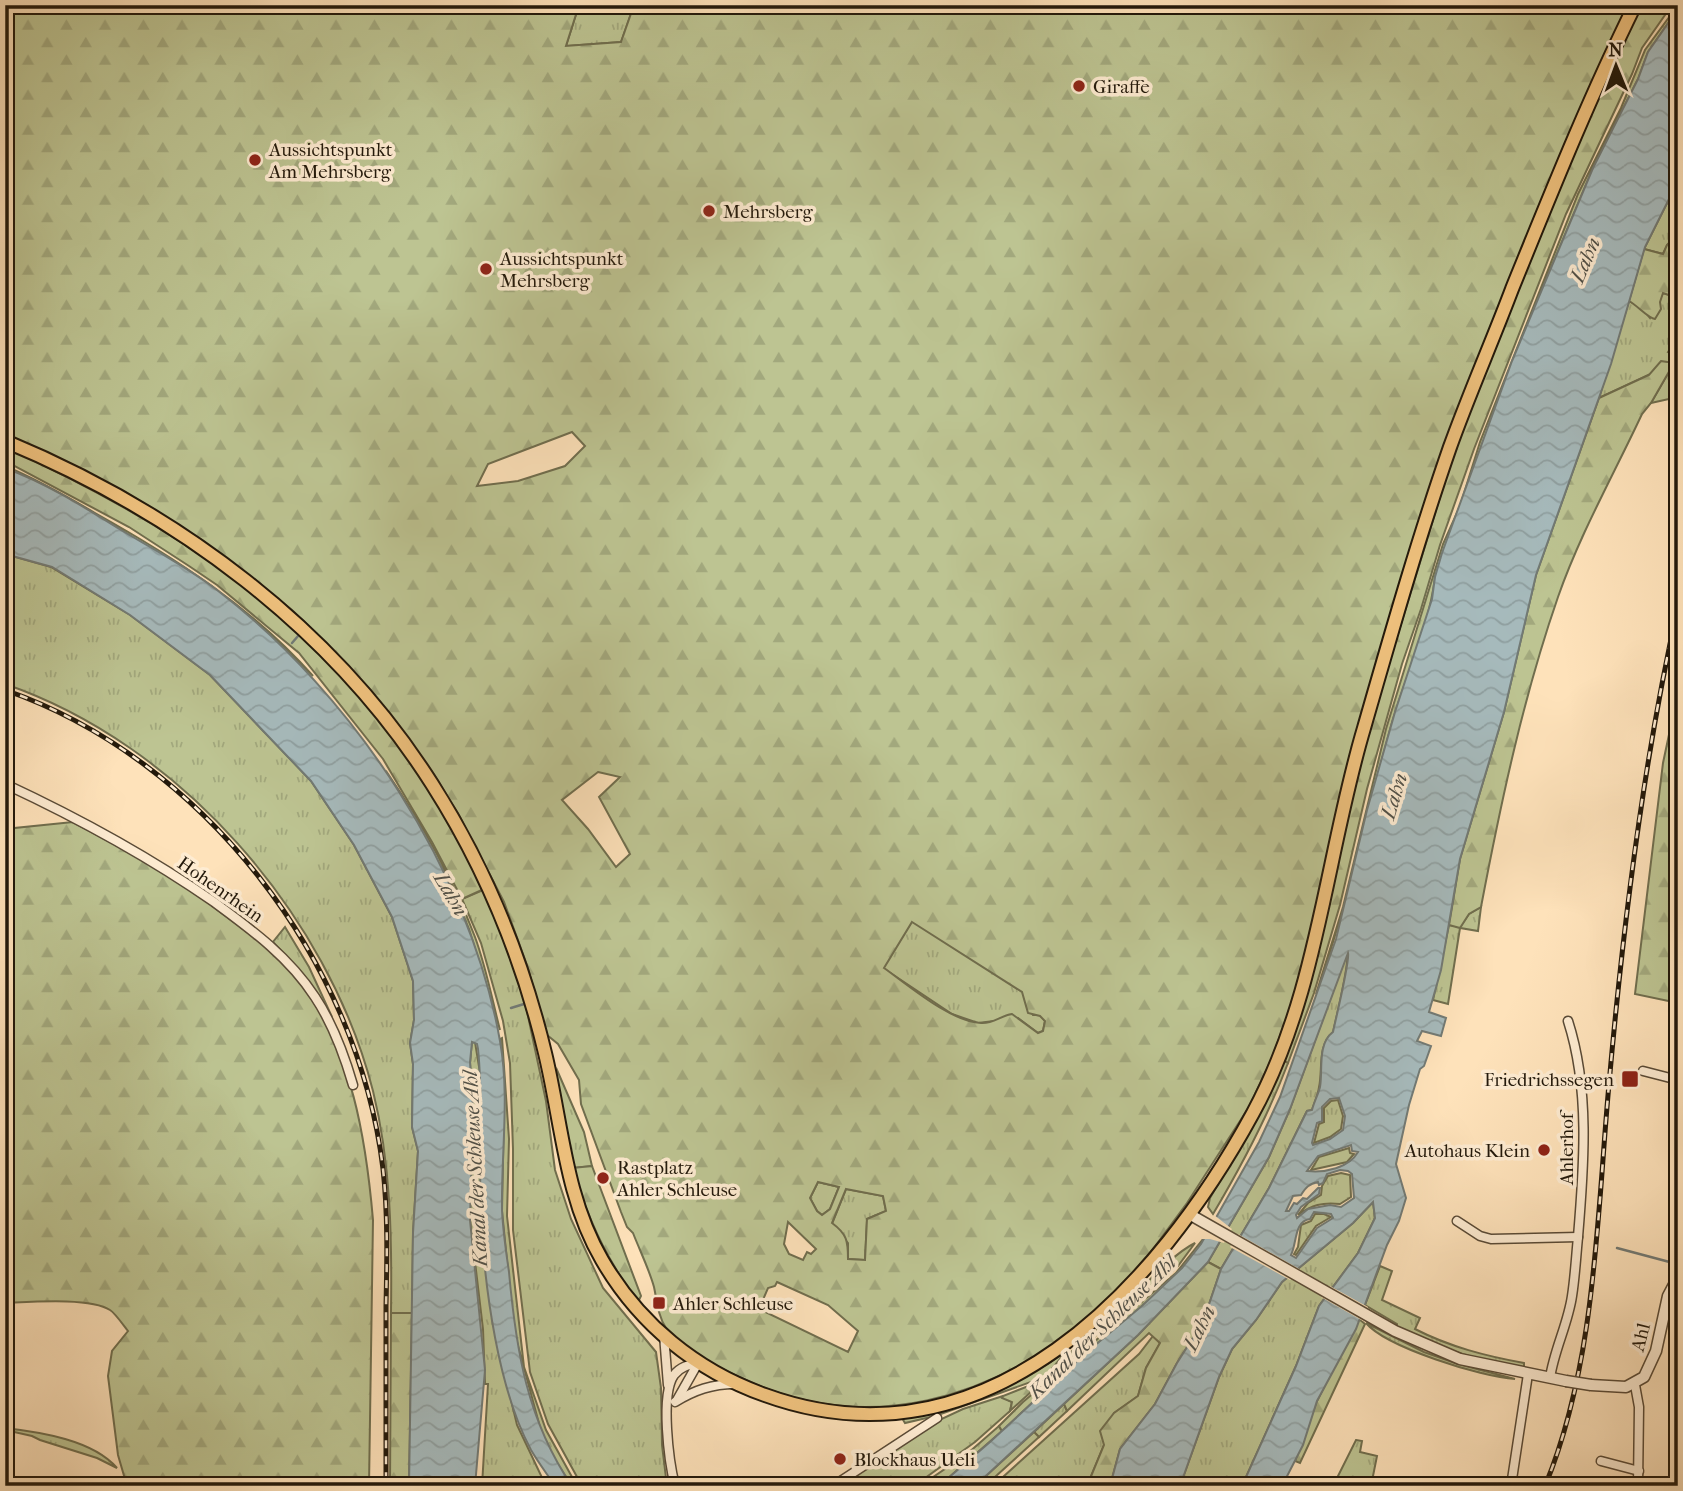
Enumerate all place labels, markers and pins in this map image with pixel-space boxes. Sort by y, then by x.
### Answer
place label: Giraffe [1093,76,1150,98]
marker: Giraffe [1071,78,1087,94]
place label: Aussichtspunkt Am Mehrsberg [268,139,393,183]
marker: Aussichtspunkt Am Mehrsberg [247,152,263,168]
place label: Mehrsberg [723,201,814,223]
marker: Mehrsberg [701,203,717,219]
place label: Aussichtspunkt Mehrsberg [499,248,624,292]
marker: Aussichtspunkt Mehrsberg [478,261,494,277]
place label: Friedrichssegen [1484,1069,1614,1091]
marker: Friedrichssegen [1620,1069,1640,1089]
place label: Autohaus Klein [1404,1140,1530,1162]
marker: Autohaus Klein [1536,1142,1552,1158]
place label: Rastplatz Ahler Schleuse [616,1157,737,1201]
marker: Rastplatz Ahler Schleuse [595,1170,611,1186]
place label: Ahler Schleuse [672,1293,793,1315]
marker: Ahler Schleuse [651,1295,667,1311]
place label: Blockhaus Ueli [854,1449,976,1471]
marker: Blockhaus Ueli [832,1451,848,1467]

